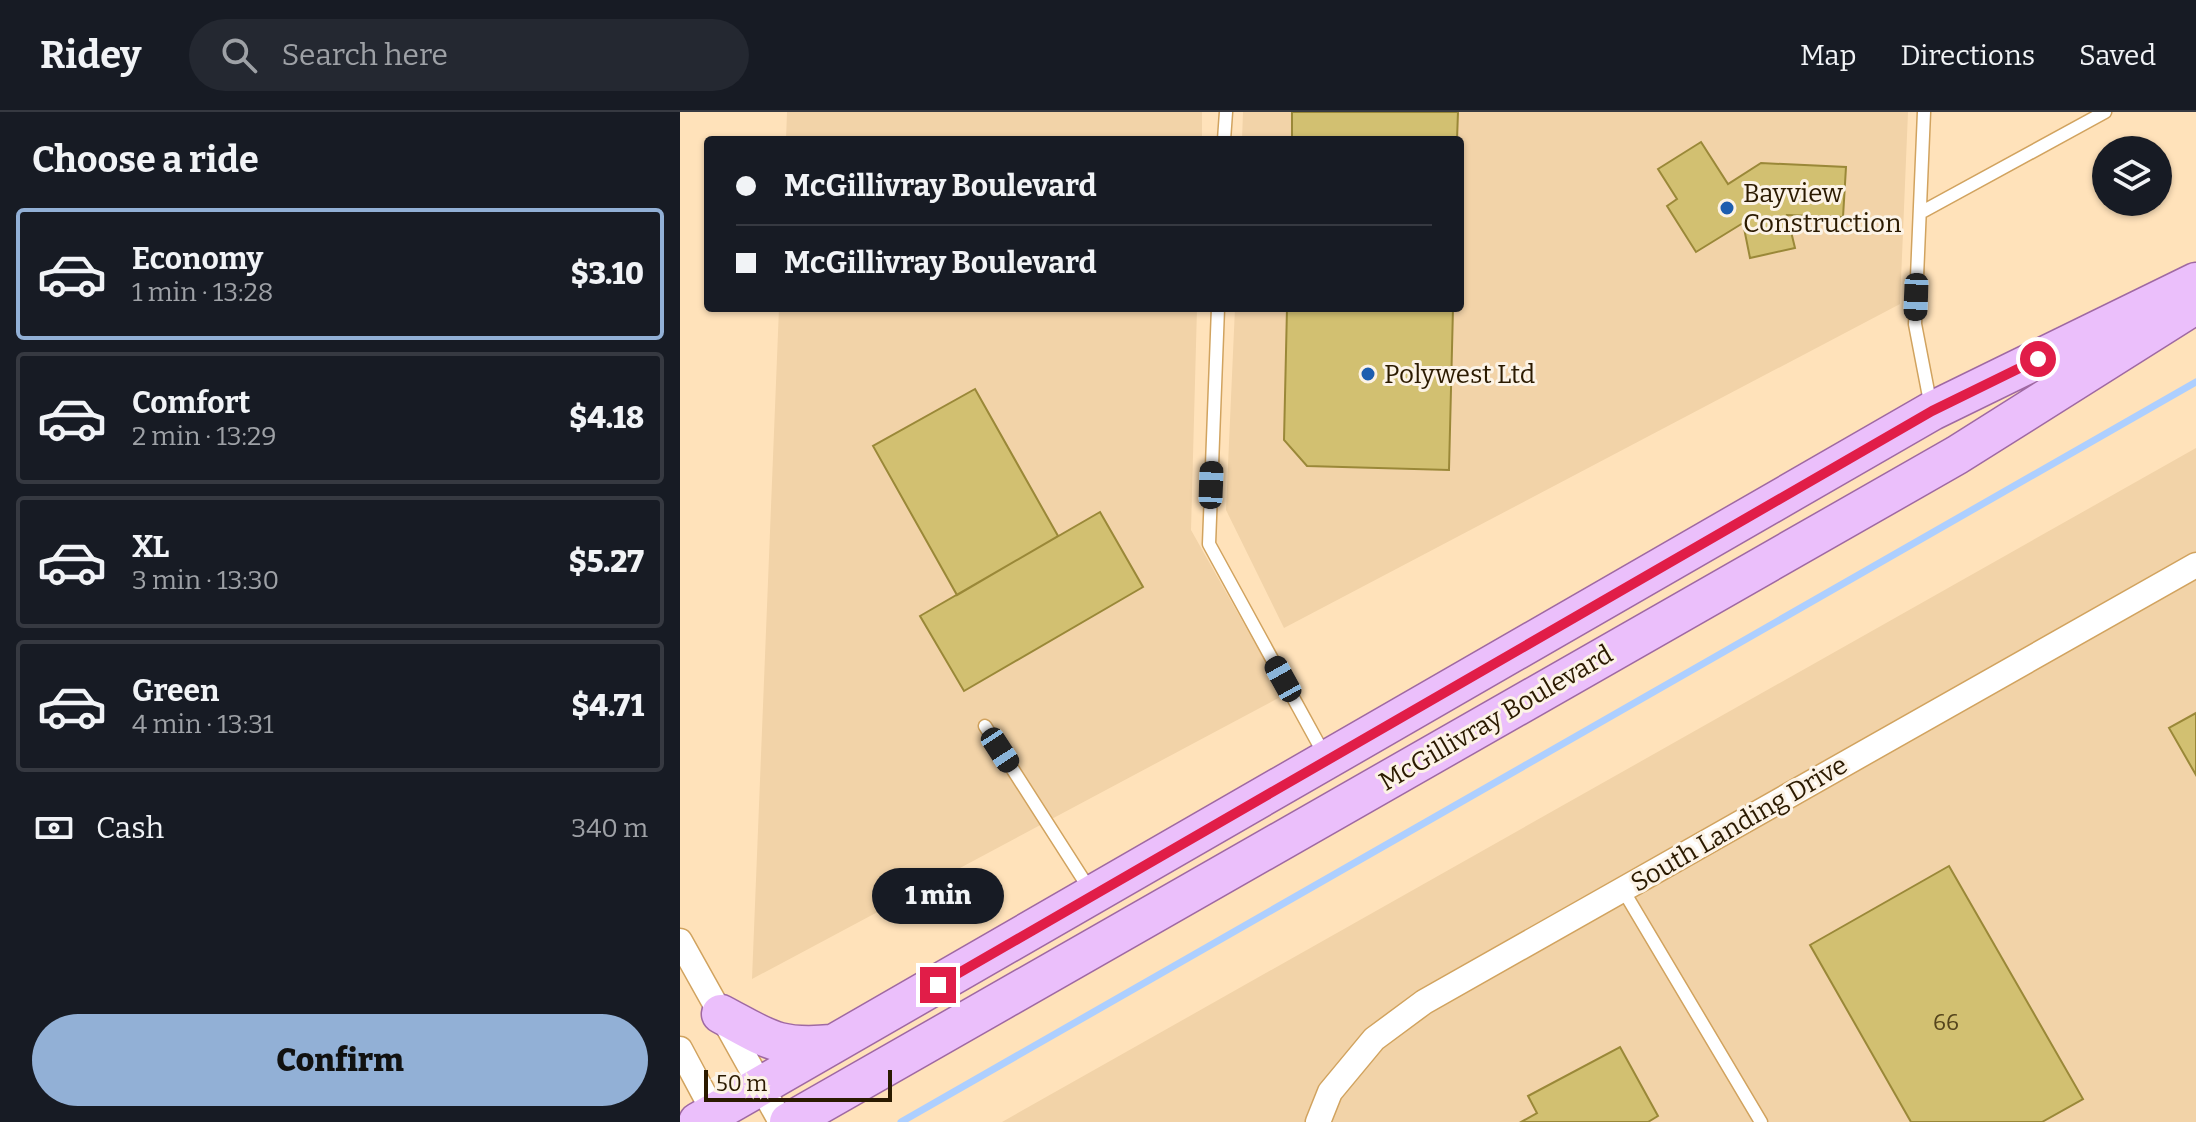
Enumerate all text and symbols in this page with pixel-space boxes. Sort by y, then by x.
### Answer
search box [189,19,749,91]
text: Ridey [40,32,141,78]
icon: search [217,33,261,77]
text: Search here [281,37,448,73]
text: Map [1800,39,1856,72]
text: Directions [1900,39,2035,72]
text: Saved [2079,39,2156,72]
map controls [2092,136,2172,216]
button: layers [2092,136,2172,216]
text: Choose a ride [32,138,259,182]
text: McGillivray Boulevard [784,168,1097,204]
place label: Bayview Construction [1743,178,1902,239]
marker: Bayview Construction [1718,199,1736,217]
icon: car [36,238,108,310]
text: Economy [132,241,263,277]
text: McGillivray Boulevard [784,245,1097,281]
text: $3.10 [571,256,644,292]
car [1903,273,1929,321]
text: 1 min · 13:28 [132,277,273,308]
route start [2020,341,2056,377]
place label: Polywest Ltd [1384,359,1535,390]
marker: Polywest Ltd [1359,365,1377,383]
icon: car [36,382,108,454]
text: Comfort [132,385,250,421]
text: $4.18 [569,400,644,436]
text: 2 min · 13:29 [132,421,276,452]
car [1198,461,1224,509]
icon: car [36,526,108,598]
text: XL [132,529,169,565]
text: $5.27 [569,544,644,580]
text: 3 min · 13:30 [132,565,279,596]
street label: McGillivray Boulevard [1374,638,1618,798]
car [1261,652,1305,706]
icon: car [36,670,108,742]
text: Green [132,673,219,709]
text: $4.71 [571,688,644,724]
text: 4 min · 13:31 [132,709,274,740]
car [977,723,1023,777]
street label: South Landing Drive [1625,749,1853,899]
icon: cash [32,806,76,850]
text: Cash [96,810,164,846]
text: 340 m [571,813,648,844]
callout: 1 min [872,869,1004,925]
text: 1 min [905,880,971,911]
route end [920,967,956,1003]
house number: 66 [1933,1009,1959,1036]
button: Confirm [32,1014,648,1106]
scale bar [704,1066,892,1102]
text: 50 m [716,1070,767,1097]

